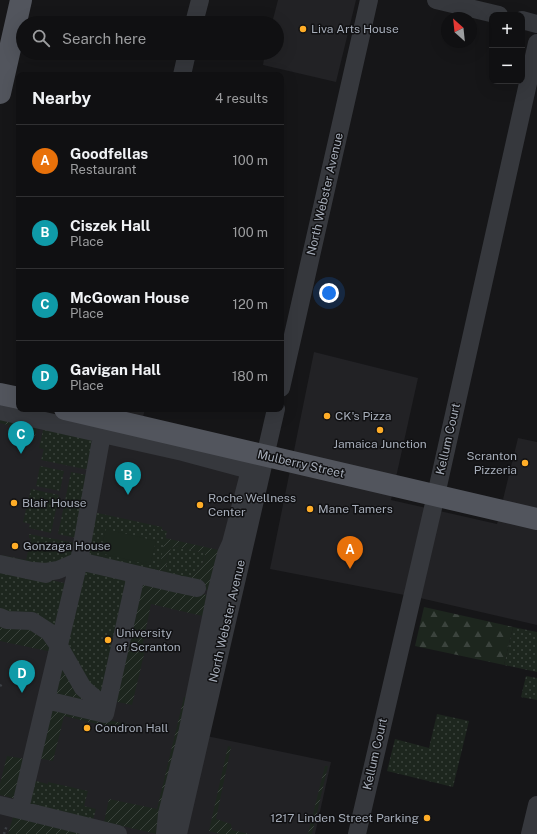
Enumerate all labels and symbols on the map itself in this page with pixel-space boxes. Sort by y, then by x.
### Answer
north arrow [441,12,477,48]
place label: Liva Arts House [311,22,399,36]
marker: Liva Arts House [298,24,308,34]
street label: North Webster Avenue [304,131,346,257]
your location [319,283,339,303]
street label: Kellum Court [433,401,463,476]
place label: CK's Pizza [335,409,391,423]
marker: CK's Pizza [322,411,332,421]
pin: C [8,421,34,454]
marker: Jamaica Junction [375,425,385,435]
place label: Jamaica Junction [333,437,427,451]
street label: Mulberry Street [256,447,346,481]
place label: Scranton Pizzeria [467,449,517,477]
marker: Scranton Pizzeria [520,458,530,468]
pin: B [115,462,141,495]
place label: Roche Wellness Center [208,491,296,519]
place label: Blair House [22,496,87,510]
marker: Blair House [9,498,19,508]
marker: Roche Wellness Center [195,500,205,510]
place label: Mane Tamers [318,502,393,516]
marker: Mane Tamers [305,504,315,514]
pin: A [337,536,363,569]
place label: Gonzaga House [23,539,111,553]
marker: Gonzaga House [10,541,20,551]
street label: North Webster Avenue [206,558,248,684]
place label: University of Scranton [116,626,181,654]
marker: University of Scranton [103,635,113,645]
pin: D [9,660,35,693]
street label: Kellum Court [360,716,390,791]
place label: Condron Hall [95,721,169,735]
marker: Condron Hall [82,723,92,733]
place label: 1217 Linden Street Parking [270,811,419,825]
marker: 1217 Linden Street Parking [422,813,432,823]

